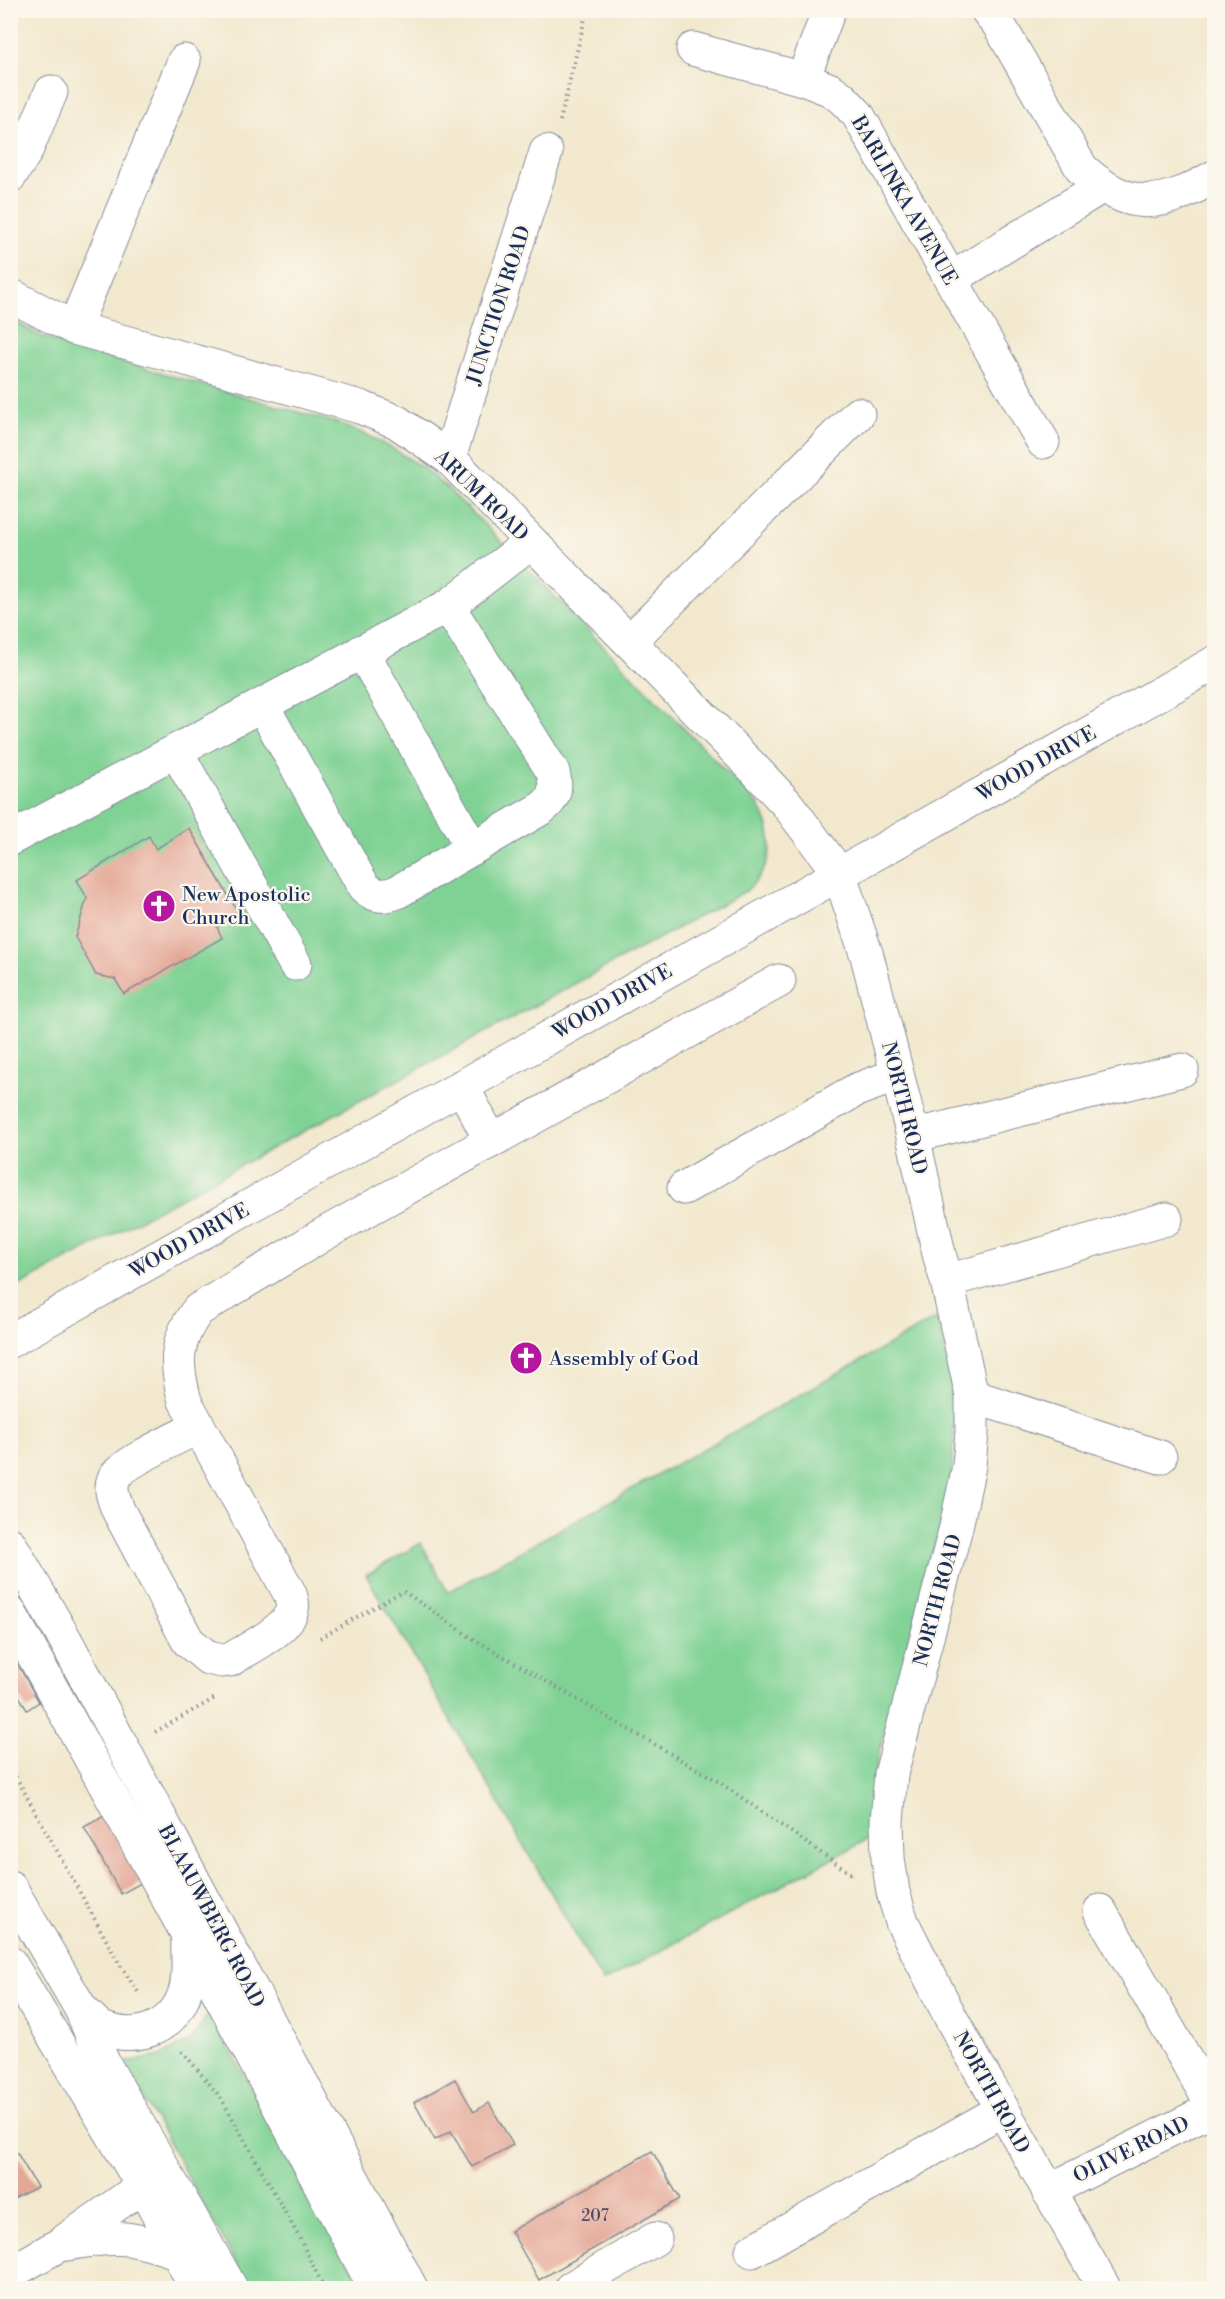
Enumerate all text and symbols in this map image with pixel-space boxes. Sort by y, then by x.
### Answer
street label: BARLINKA AVENUE [845,111,962,290]
street label: JUNCTION ROAD [462,223,537,389]
street label: ARUM ROAD [428,444,533,547]
street label: WOOD DRIVE [972,721,1101,808]
place label: New Apostolic Church [182,883,311,931]
church icon: New Apostolic Church [141,888,177,924]
street label: WOOD DRIVE [548,959,677,1046]
street label: NORTH ROAD [875,1039,932,1177]
street label: WOOD DRIVE [125,1198,254,1285]
church icon: Assembly of God [508,1340,544,1376]
place label: Assembly of God [548,1347,699,1372]
street label: NORTH ROAD [909,1532,968,1669]
street label: BLAAUWBERG ROAD [151,1820,270,2013]
street label: NORTH ROAD [947,2027,1035,2158]
street label: OLIVE ROAD [1069,2111,1194,2189]
house number: 207 [581,2206,609,2226]

